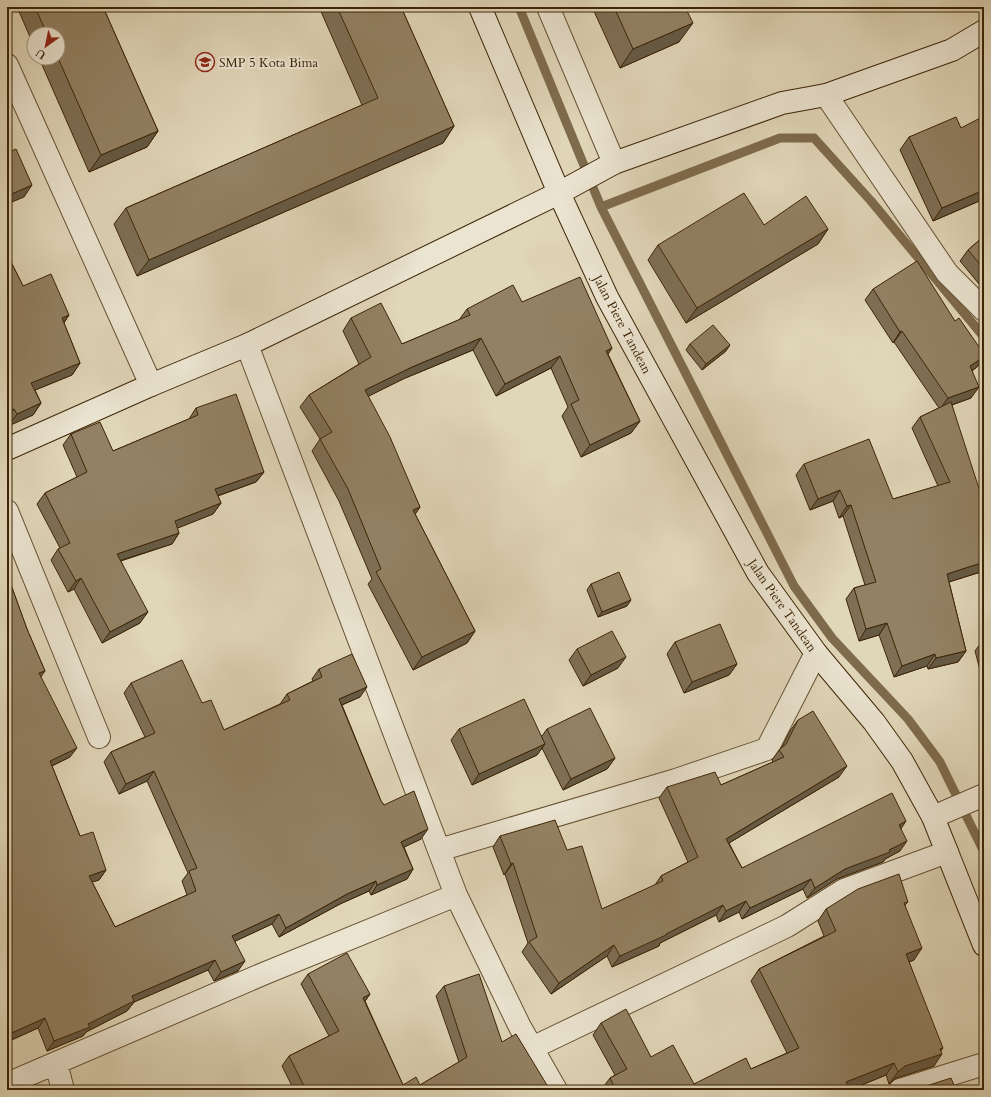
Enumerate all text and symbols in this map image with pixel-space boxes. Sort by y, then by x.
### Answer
north arrow [26,26,66,66]
text: U [33,45,49,63]
school or university icon: SMP 5 Kota Bima [194,51,216,73]
place label: SMP 5 Kota Bima [219,54,318,72]
street label: Jalan Piere Tandean [588,270,656,378]
street label: Jalan Piere Tandean [742,554,821,656]

